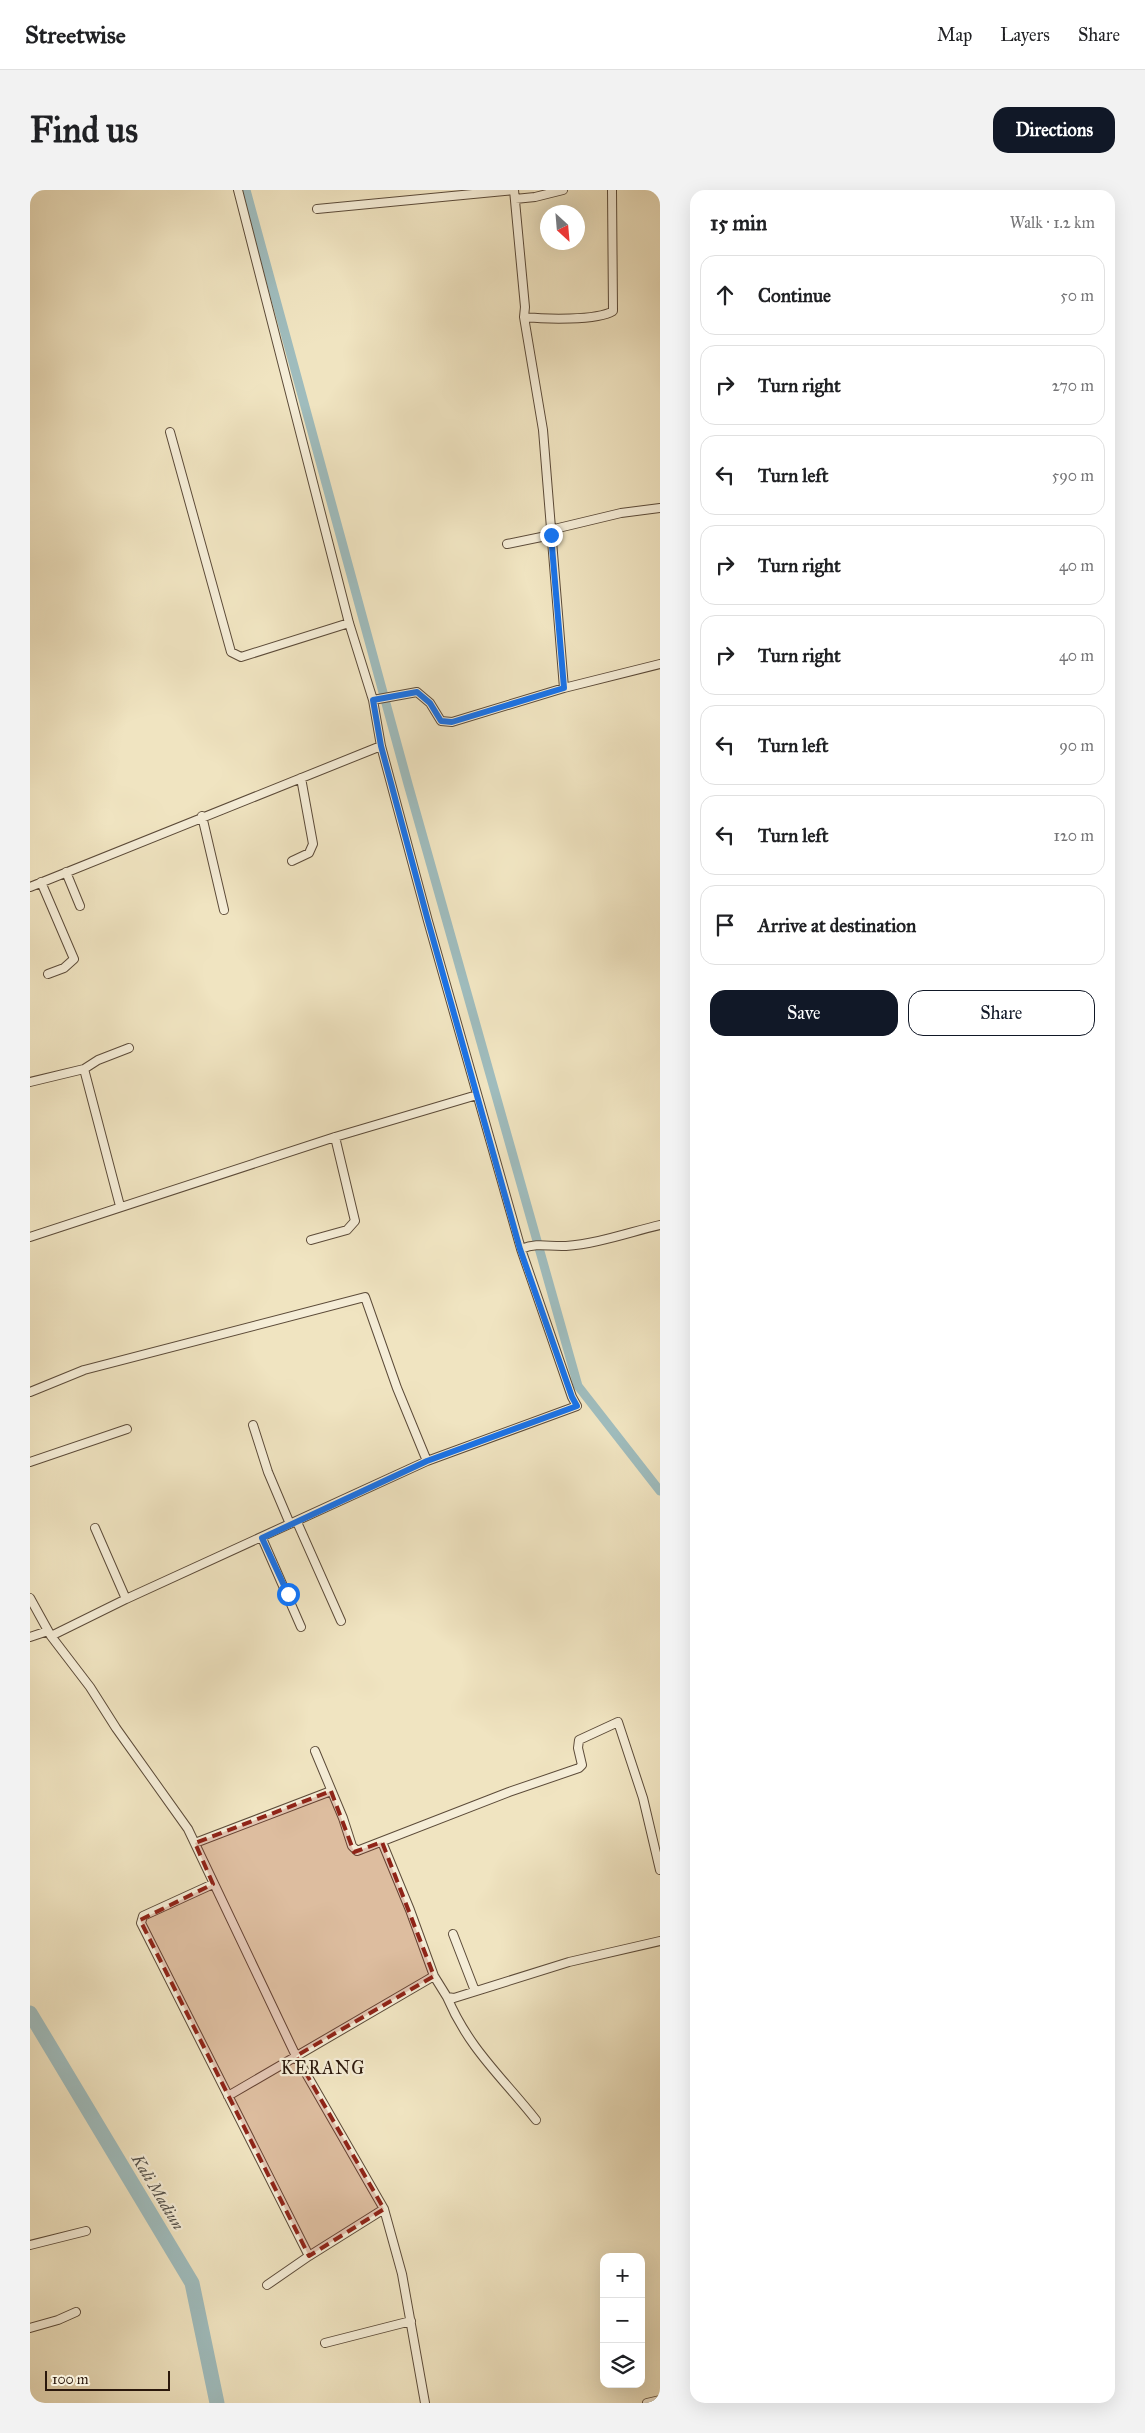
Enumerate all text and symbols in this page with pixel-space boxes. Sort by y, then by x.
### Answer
text: Streetwise [25,20,126,50]
text: Map [937,24,972,46]
text: Layers [1000,24,1050,46]
text: Share [1078,24,1120,46]
button: Directions [993,107,1115,153]
text: Find us [30,109,138,152]
north arrow [540,205,585,250]
text: 15 min [710,210,767,236]
text: Walk · 1.2 km [1010,213,1095,232]
icon: ahead [711,281,739,309]
text: Continue [758,284,831,307]
text: 50 m [1060,286,1094,305]
icon: right [711,371,739,399]
text: Turn right [758,374,841,397]
text: 270 m [1052,376,1094,395]
icon: left [711,461,739,489]
text: Turn left [758,464,828,487]
text: 590 m [1052,466,1094,485]
route end [540,524,563,547]
icon: right [711,551,739,579]
text: Turn right [758,554,841,577]
text: 40 m [1059,556,1094,575]
icon: right [711,641,739,669]
text: Turn right [758,644,841,667]
text: 40 m [1059,646,1094,665]
icon: left [711,731,739,759]
text: Turn left [758,734,828,757]
text: 90 m [1059,736,1094,755]
icon: left [711,821,739,849]
text: Turn left [758,824,828,847]
text: 120 m [1054,826,1094,845]
icon: arrive [711,911,739,939]
text: Arrive at destination [758,914,916,937]
button: Save [710,990,898,1036]
button: Share [908,990,1095,1036]
route start [277,1583,300,1606]
district label: KERANG [281,2057,365,2079]
water label: Kali Madiun [127,2150,188,2234]
map controls [600,2253,645,2388]
button: + [600,2253,645,2298]
button: − [600,2298,645,2343]
button: layers [600,2343,645,2388]
scale bar [45,2368,170,2391]
text: 100 m [52,2371,89,2388]

